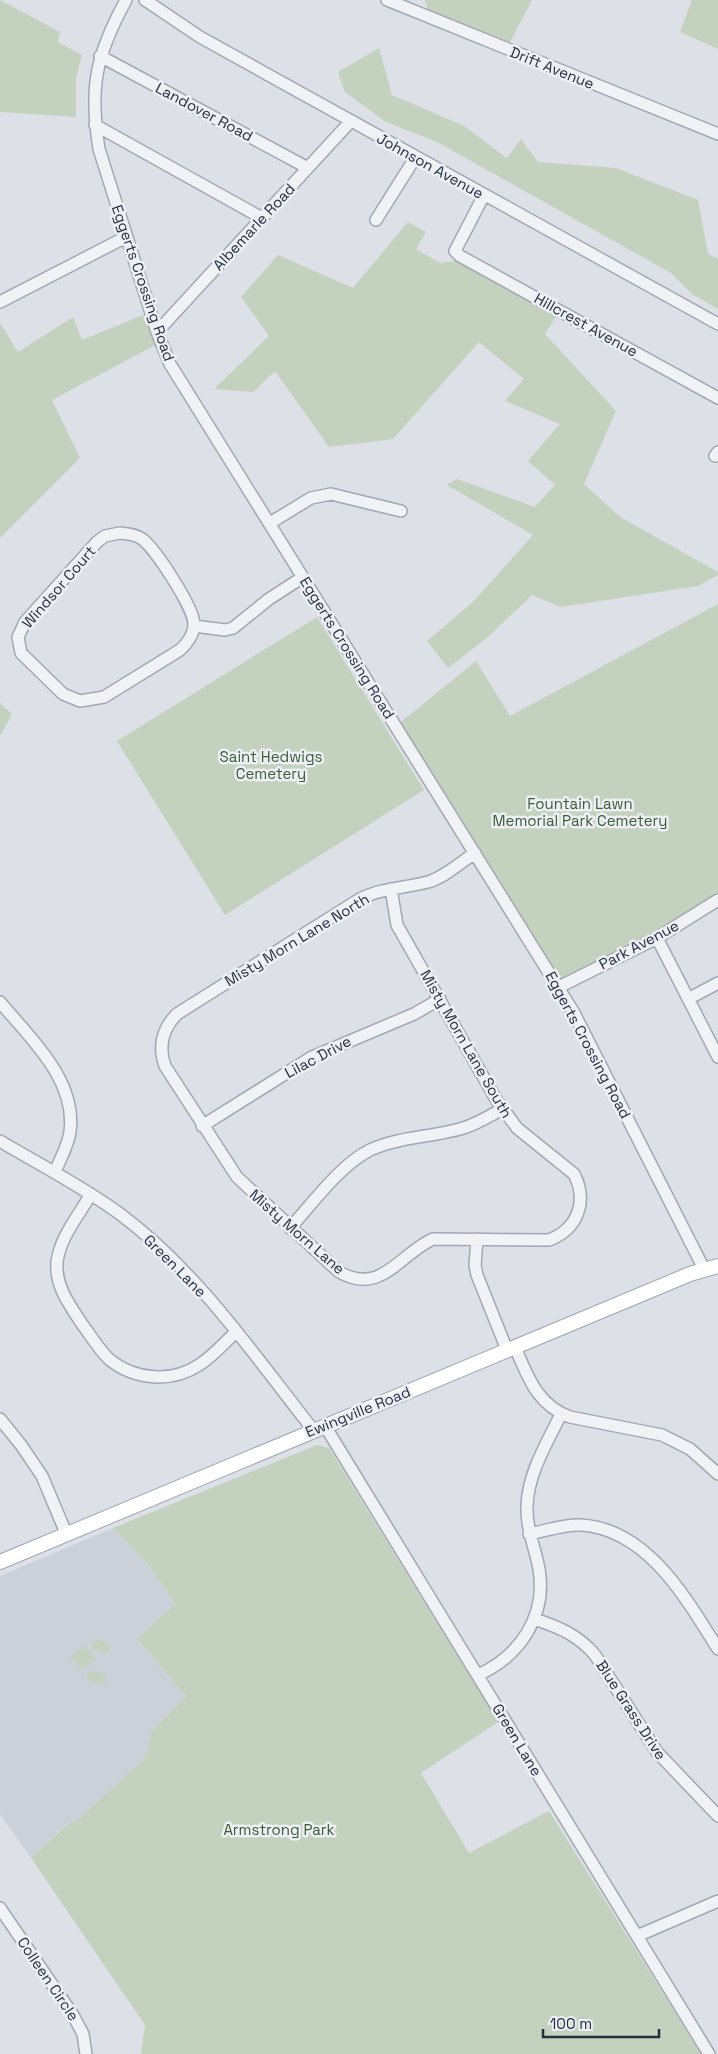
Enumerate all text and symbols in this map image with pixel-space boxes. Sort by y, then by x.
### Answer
street label: Drift Avenue [507,42,597,93]
street label: Landover Road [152,78,256,145]
street label: Johnson Avenue [374,128,487,203]
street label: Albemarle Road [208,179,299,274]
street label: Eggerts Crossing Road [108,202,179,364]
street label: Hillcrest Avenue [531,288,641,361]
street label: Windsor Court [18,542,100,632]
street label: Eggerts Crossing Road [296,573,399,722]
park label: Saint Hedwigs Cemetery [220,747,323,783]
park label: Fountain Lawn Memorial Park Cemetery [493,794,667,830]
street label: Misty Morn Lane North [221,889,372,990]
street label: Park Avenue [596,915,682,974]
street label: Misty Morn Lane South [416,966,517,1121]
street label: Eggerts Crossing Road [542,968,635,1122]
street label: Lilac Drive [281,1031,354,1082]
street label: Misty Morn Lane [246,1185,349,1278]
street label: Green Lane [140,1230,211,1301]
street label: Ewingville Road [303,1382,413,1441]
street label: Blue Grass Drive [592,1656,671,1763]
street label: Green Lane [488,1700,546,1779]
park label: Armstrong Park [223,1820,335,1839]
street label: Colleen Circle [13,1933,84,2024]
scale bar [543,2006,659,2038]
text: 100 m [550,2014,592,2033]

